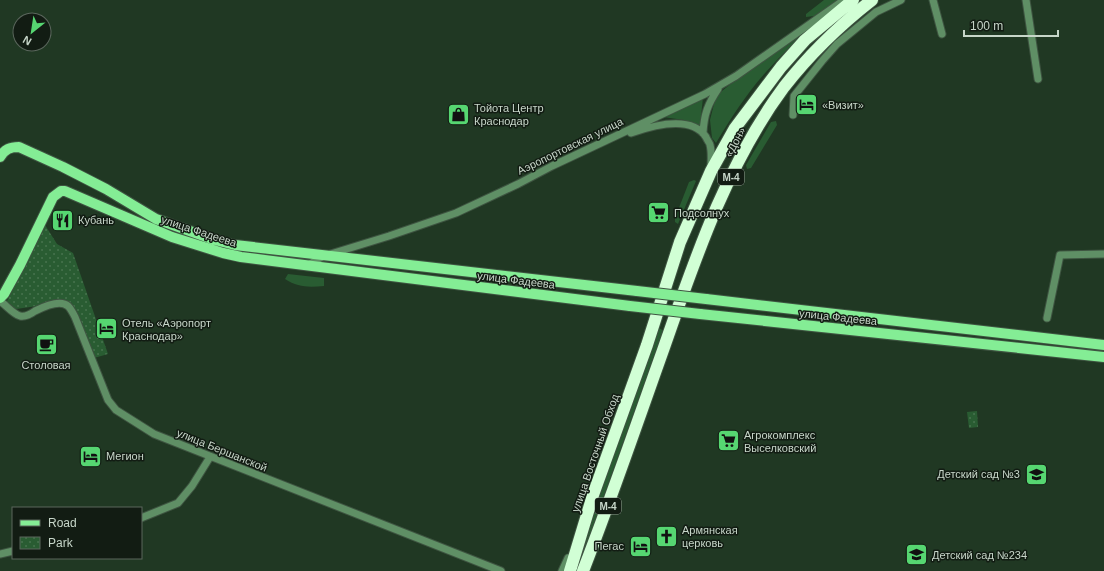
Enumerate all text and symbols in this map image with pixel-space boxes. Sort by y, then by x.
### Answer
north arrow [12,12,52,52]
scale bar [964,12,1058,38]
text: 100 m [970,19,1003,33]
text: N [21,33,33,48]
hotel icon: «Визит» [793,92,819,118]
place label: «Визит» [822,99,864,111]
shop icon: Тойота Центр Краснодар [445,101,471,127]
place label: Тойота Центр Краснодар [474,102,544,127]
street label: Аэропортовская улица [515,115,626,177]
street label: «Дон» [722,125,748,159]
road number: М-4 [718,169,744,185]
supermarket icon: Подсолнух [645,200,671,226]
restaurant icon: Кубань [49,207,75,233]
place label: Подсолнух [674,207,730,219]
street label: улица Фадеева [160,213,239,249]
place label: Кубань [78,214,114,226]
street label: улица Фадеева [476,269,556,291]
street label: улица Фадеева [798,307,878,327]
hotel icon: Отель «Аэропорт Краснодар» [94,316,120,342]
place label: Отель «Аэропорт Краснодар» [122,317,211,342]
cafe icon: Столовая [33,332,59,358]
place label: Столовая [21,359,71,371]
street label: улица Восточный Обход [569,392,621,514]
street label: улица Бершанской [175,426,269,474]
supermarket icon: Агрокомплекс Выселковский [716,428,742,454]
place label: Агрокомплекс Выселковский [744,429,816,454]
hotel icon: Мегион [78,443,104,469]
place label: Мегион [106,450,144,462]
school or university icon: Детский сад №3 [1023,461,1049,487]
place label: Детский сад №3 [937,468,1020,480]
road number: М-4 [595,498,621,514]
legend [12,507,142,559]
text: Road [48,516,77,530]
church icon: Армянская церковь [653,523,679,549]
place label: Армянская церковь [682,524,738,549]
hotel icon: Пегас [627,533,653,559]
text: Park [48,536,74,550]
place label: Пегас [595,540,624,552]
school or university icon: Детский сад №234 [903,542,929,568]
place label: Детский сад №234 [932,549,1027,561]

